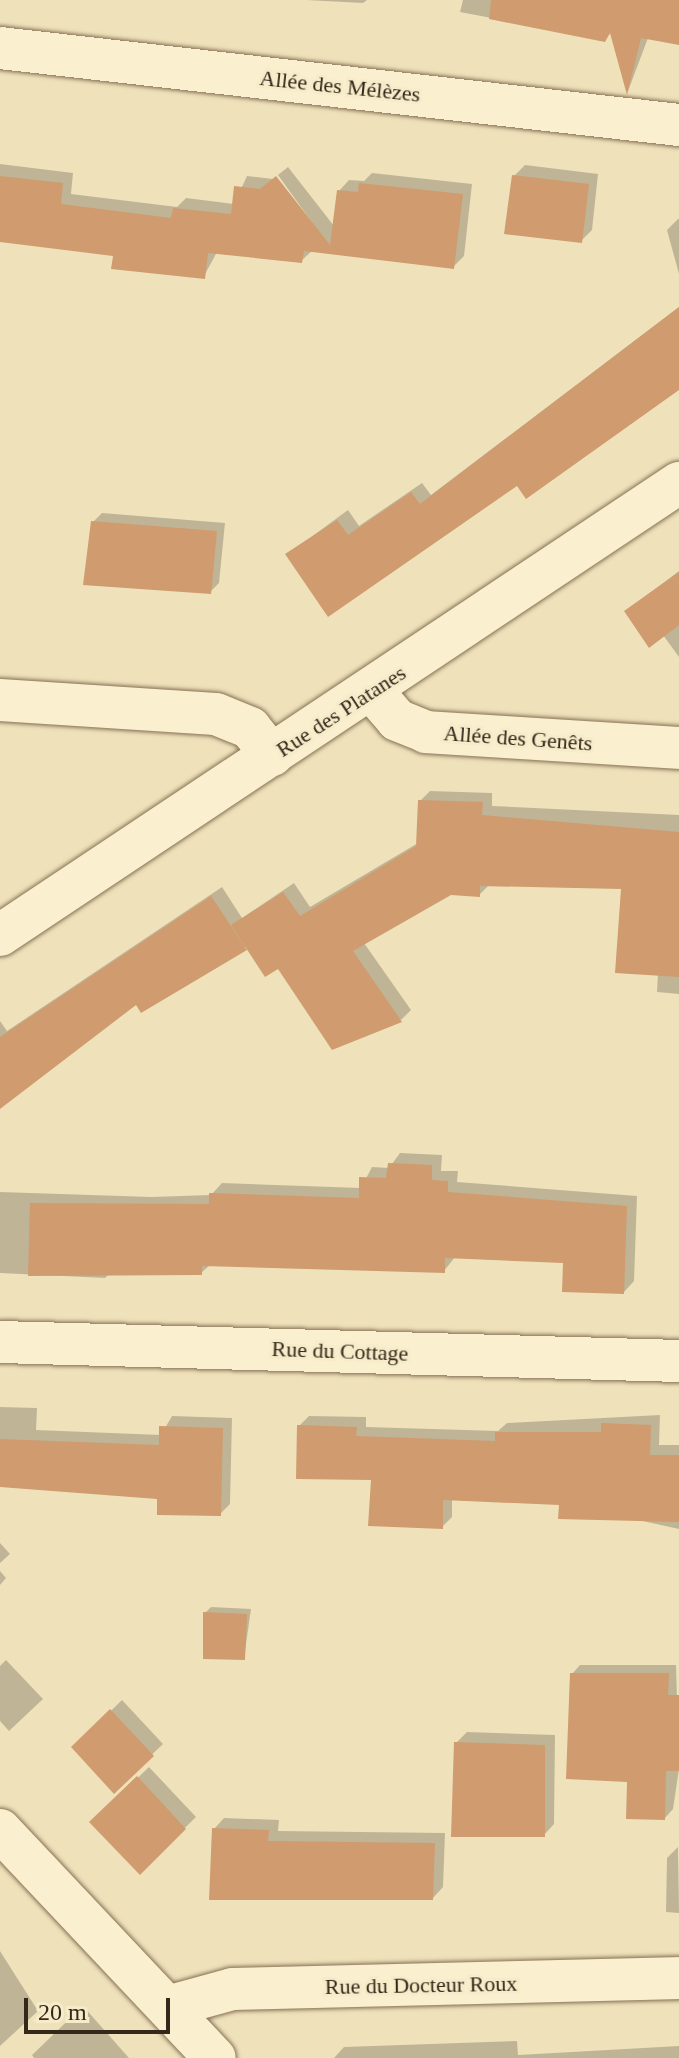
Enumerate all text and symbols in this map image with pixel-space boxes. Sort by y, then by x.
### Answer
street label: Allée des Mélèzes [258,64,422,108]
street label: Rue des Platanes [271,659,411,763]
street label: Allée des Genêts [443,720,593,756]
street label: Rue du Cottage [271,1335,409,1367]
street label: Rue du Docteur Roux [325,1970,517,2000]
scale bar [28,1982,174,2032]
text: 20 m [38,1999,87,2025]

